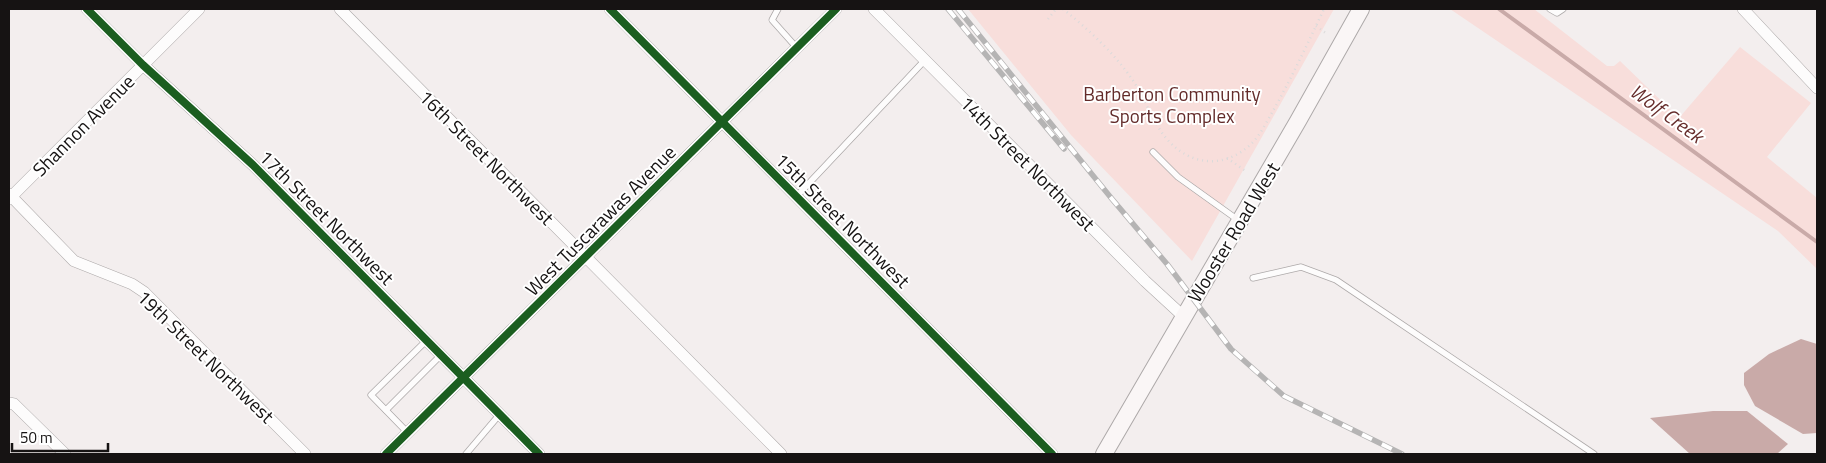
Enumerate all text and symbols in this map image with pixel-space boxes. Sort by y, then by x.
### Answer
street label: Shannon Avenue [25,67,141,183]
water label: Wolf Creek [1624,76,1712,152]
park label: Barberton Community Sports Complex [1083,79,1261,130]
street label: 16th Street Northwest [413,83,562,232]
street label: 14th Street Northwest [954,89,1103,238]
street label: West Tuscarawas Avenue [518,138,682,302]
street label: 17th Street Northwest [253,143,402,292]
street label: 15th Street Northwest [769,146,918,295]
street label: Wooster Road West [1180,156,1287,308]
street label: 19th Street Northwest [131,283,281,430]
scale bar [12,420,109,452]
text: 50 m [20,426,53,449]

